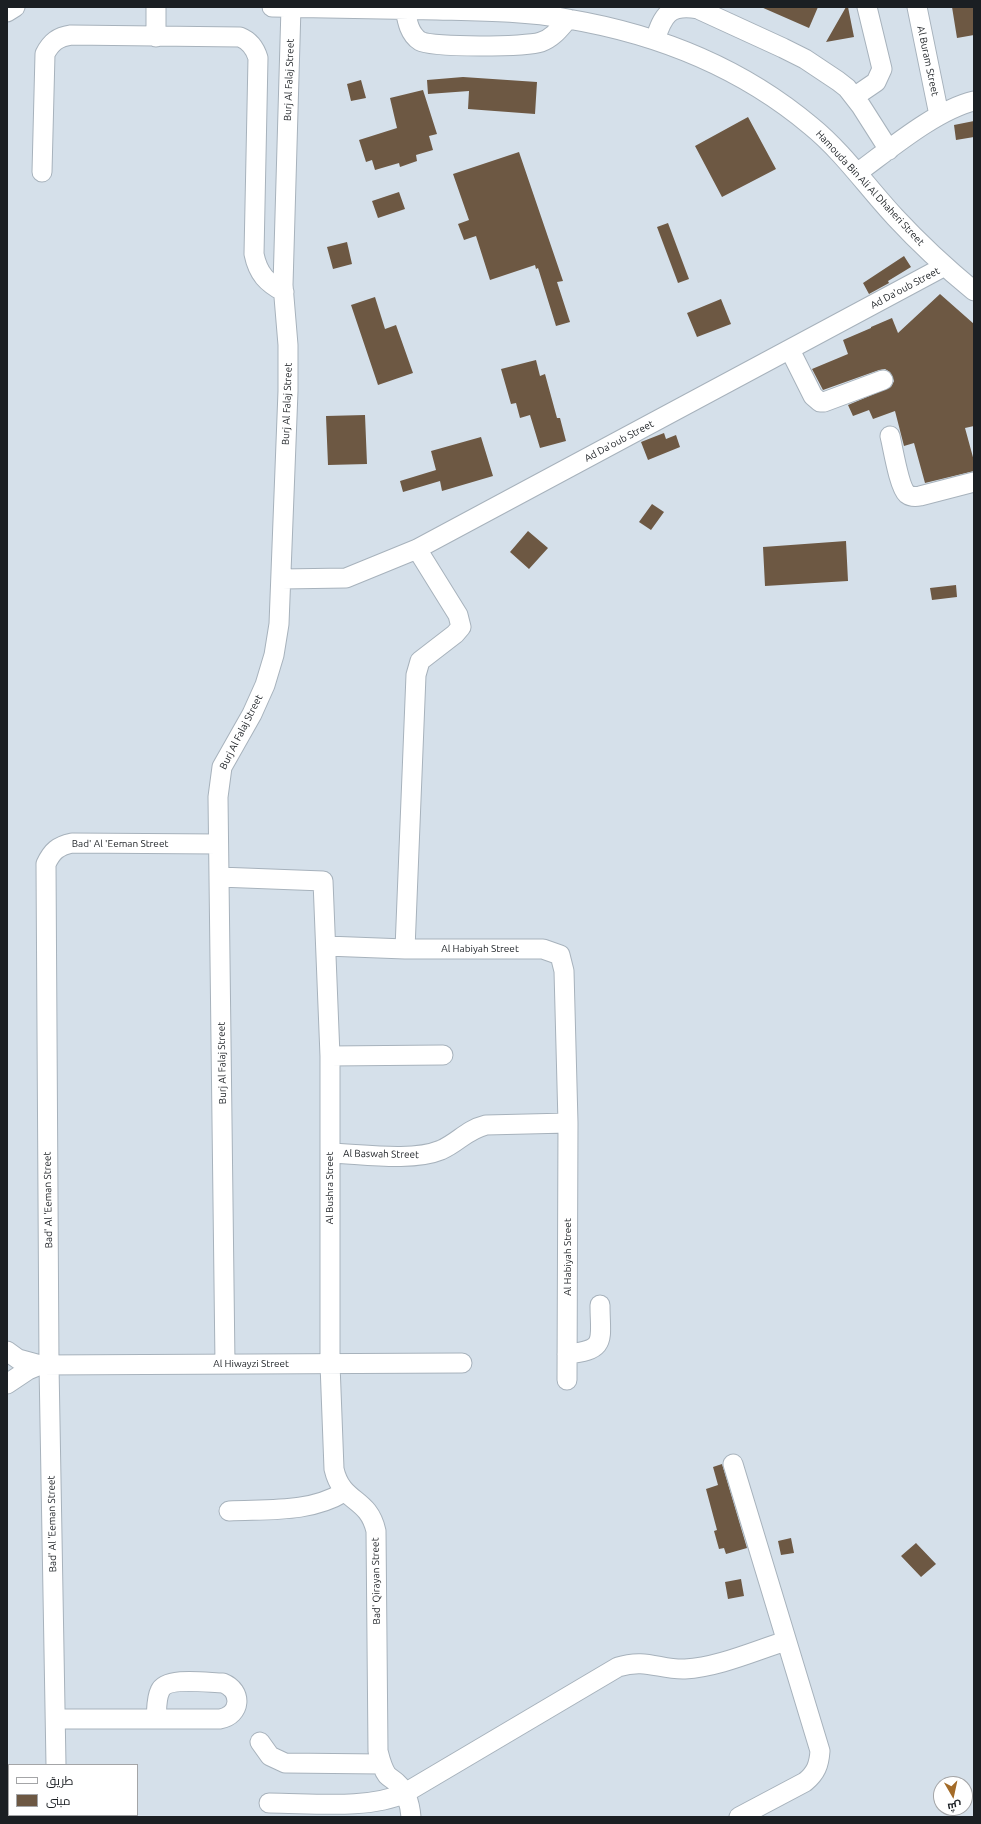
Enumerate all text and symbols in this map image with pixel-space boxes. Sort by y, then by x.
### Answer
street label: Al Buram Street [915,25,941,97]
street label: Burj Al Falaj Street [282,39,296,121]
street label: Hamouda Bin Ali Al Dhaheri Street [813,128,927,248]
street label: Ad Da'oub Street [868,265,942,311]
street label: Burj Al Falaj Street [280,363,294,445]
street label: Ad Da'oub Street [582,418,656,464]
street label: Burj Al Falaj Street [217,693,265,771]
street label: Bad' Al 'Eeman Street [72,838,168,850]
street label: Al Habiyah Street [441,943,519,955]
street label: Burj Al Falaj Street [215,1022,229,1104]
street label: Al Baswah Street [343,1147,419,1161]
street label: Bad' Al 'Eeman Street [41,1152,55,1248]
street label: Al Bushra Street [324,1152,336,1224]
street label: Al Habiyah Street [562,1218,574,1296]
street label: Al Hiwayzi Street [213,1358,289,1370]
street label: Bad' Al 'Eeman Street [45,1476,59,1572]
street label: Bad' Qirayan Street [369,1537,383,1625]
legend [8,1764,138,1816]
text: طريق [46,1774,73,1787]
north arrow [933,1776,973,1816]
text: مبنى [46,1794,71,1807]
text: ش [947,1800,963,1814]

